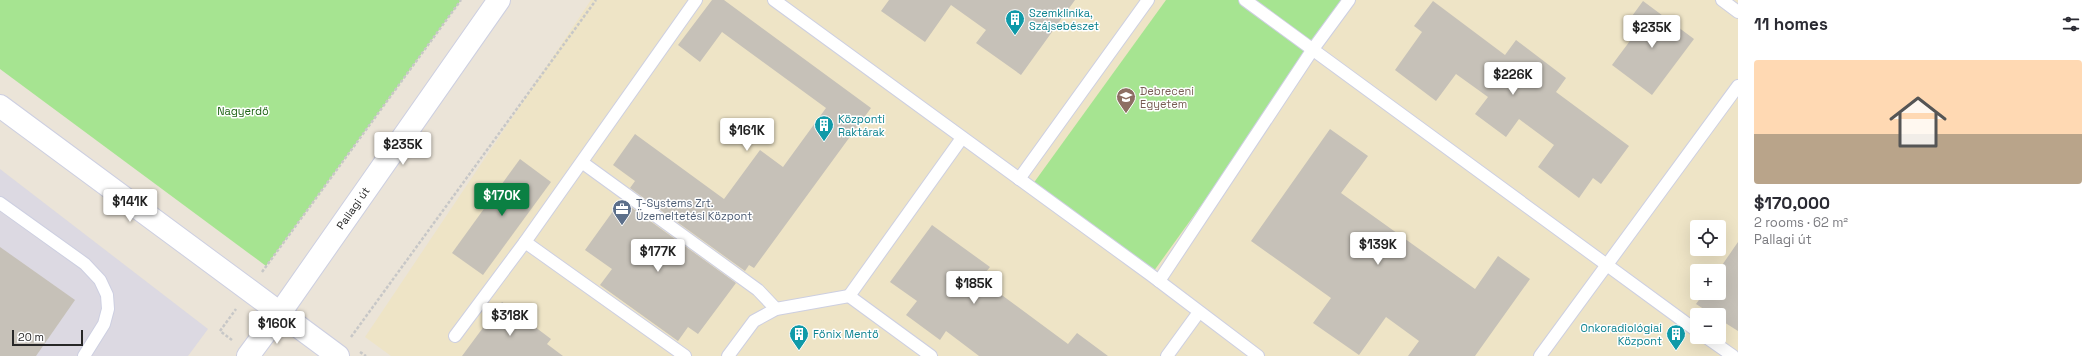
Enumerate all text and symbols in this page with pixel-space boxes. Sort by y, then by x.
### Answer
place label: Szemklinika, Szájsebészet [1029,6,1099,33]
building icon: Szemklinika, Szájsebészet [1004,8,1026,36]
text: 11 homes [1754,13,1828,35]
icon: filters [2060,13,2082,35]
pin: $235K [1624,15,1680,49]
text: $235K [1632,19,1672,36]
pin: $226K [1485,62,1541,96]
text: $226K [1493,66,1533,83]
place label: Debreceni Egyetem [1140,84,1194,111]
school or university icon: Debreceni Egyetem [1115,86,1137,114]
icon: home [1882,86,1954,158]
park label: Nagyerdő [217,104,269,118]
place label: Központi Raktárak [838,112,885,139]
building icon: Központi Raktárak [813,114,835,142]
pin: $161K [719,118,775,152]
text: $161K [729,122,765,139]
pin: $235K [375,132,431,166]
text: $235K [383,136,423,153]
pin: $170K [474,183,530,217]
street label: Pallagi út [333,184,373,232]
text: $170K [483,187,521,204]
pin: $141K [102,189,158,223]
text: $170,000 [1754,192,1830,214]
text: $141K [112,193,148,210]
place label: T-Systems Zrt. Üzemeltetési Központ [636,196,752,223]
office icon: T-Systems Zrt. Üzemeltetési Központ [611,198,633,226]
text: 2 rooms · 62 m² [1754,214,1848,231]
map controls [1690,220,1726,344]
button: locate [1690,220,1726,256]
text: Pallagi út [1754,231,1812,248]
pin: $139K [1350,232,1406,266]
text: $139K [1359,236,1397,253]
pin: $177K [630,239,686,273]
text: $177K [640,243,676,260]
button: + [1690,264,1726,300]
pin: $185K [946,271,1002,305]
text: $185K [955,275,993,292]
pin: $318K [482,303,538,337]
text: $318K [491,307,529,324]
button: − [1690,308,1726,344]
pin: $160K [249,311,305,345]
text: $160K [258,315,296,332]
place label: Onkoradiológiai Központ [1580,321,1662,348]
building icon: Főnix Mentő [788,323,810,351]
building icon: Onkoradiológiai Központ [1665,323,1687,351]
place label: Főnix Mentő [813,327,879,341]
scale bar [12,328,83,347]
text: 20 m [18,330,44,344]

